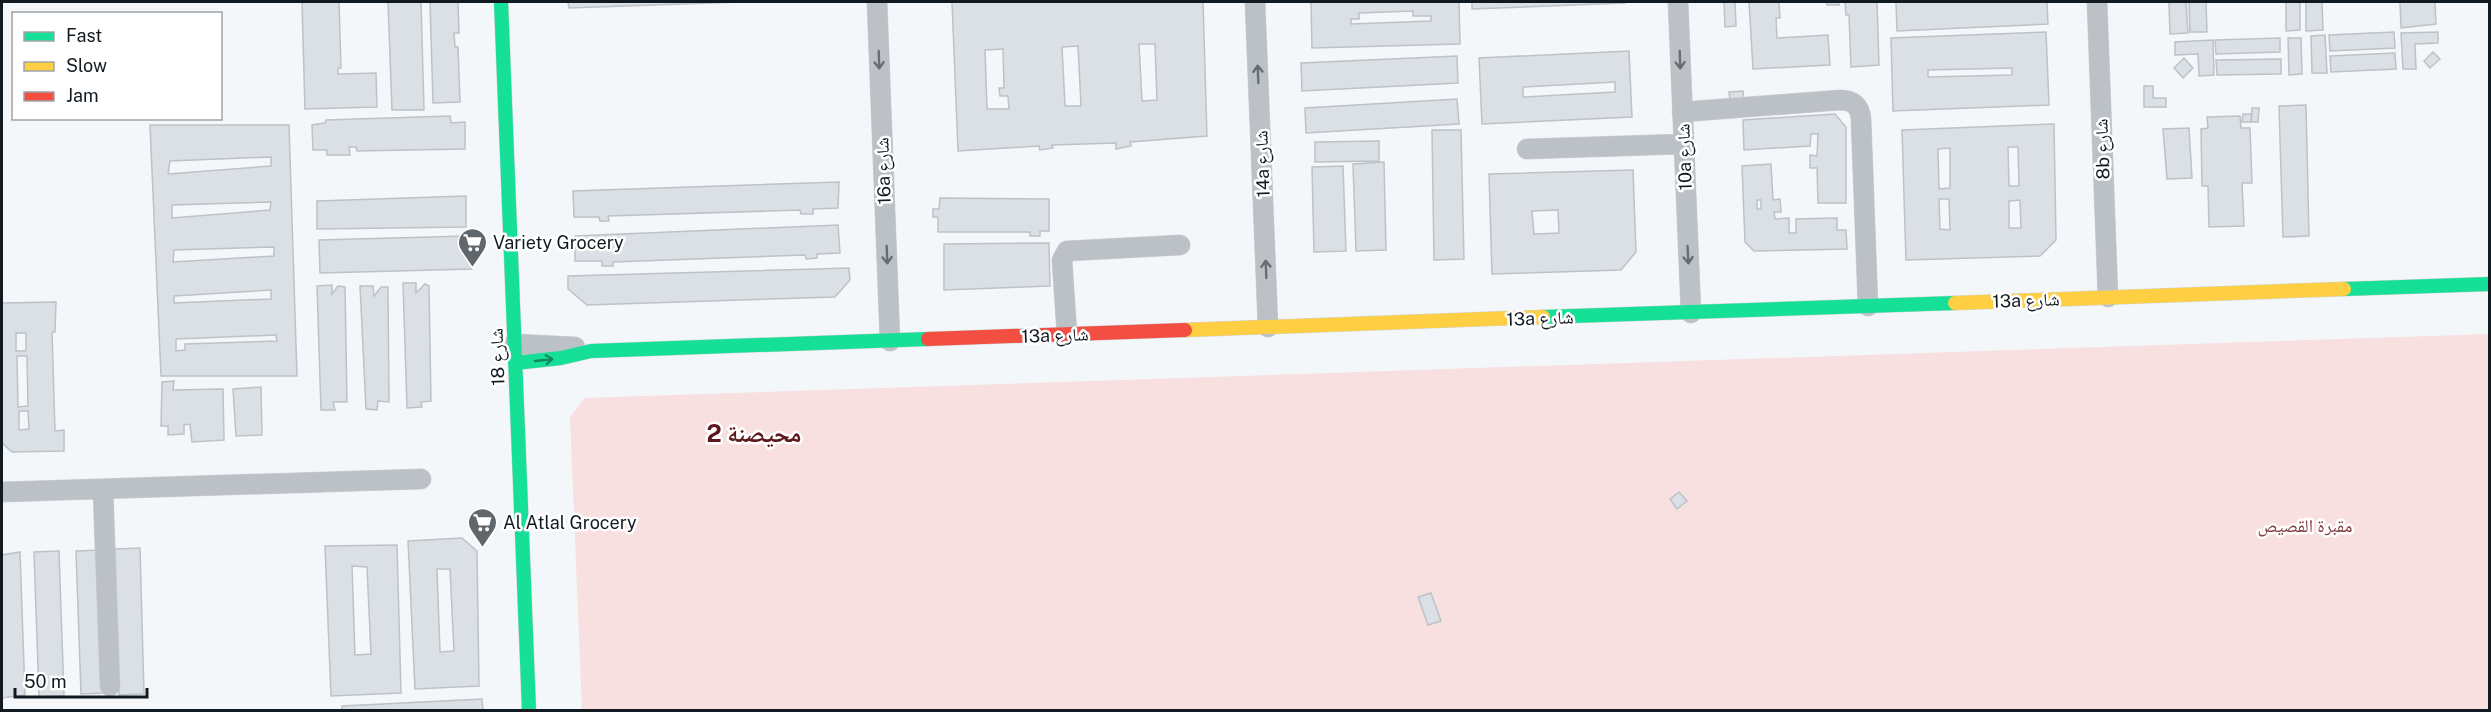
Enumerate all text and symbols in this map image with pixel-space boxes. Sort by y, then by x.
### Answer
legend [12,12,222,120]
text: Fast [66,25,102,46]
one-way arrow [874,49,885,69]
one-way arrow [1674,49,1685,69]
text: Slow [66,55,107,76]
one-way arrow [1252,65,1263,85]
text: Jam [66,85,99,106]
street label: 8b شارع [2090,118,2115,180]
street label: 10a شارع [1672,123,1697,191]
street label: 14a شارع [1250,130,1275,198]
street label: 16a شارع [871,137,896,205]
supermarket icon: Variety Grocery [456,226,488,268]
place label: Variety Grocery [493,232,624,253]
one-way arrow [881,244,892,264]
one-way arrow [1683,244,1694,264]
one-way arrow [1260,259,1272,279]
street label: 13a شارع [1992,288,2060,313]
street label: 13a شارع [1506,306,1574,331]
street label: 13a شارع [1021,323,1089,348]
street label: شارع 18 [486,328,509,386]
one-way arrow [534,354,554,365]
district label: محيصنة 2 [707,419,801,448]
supermarket icon: Al Atlal Grocery [466,506,498,548]
place label: Al Atlal Grocery [503,512,637,533]
park label: مقبرة القصيص [2258,515,2352,537]
scale bar [15,661,147,699]
text: 50 m [24,671,67,692]

